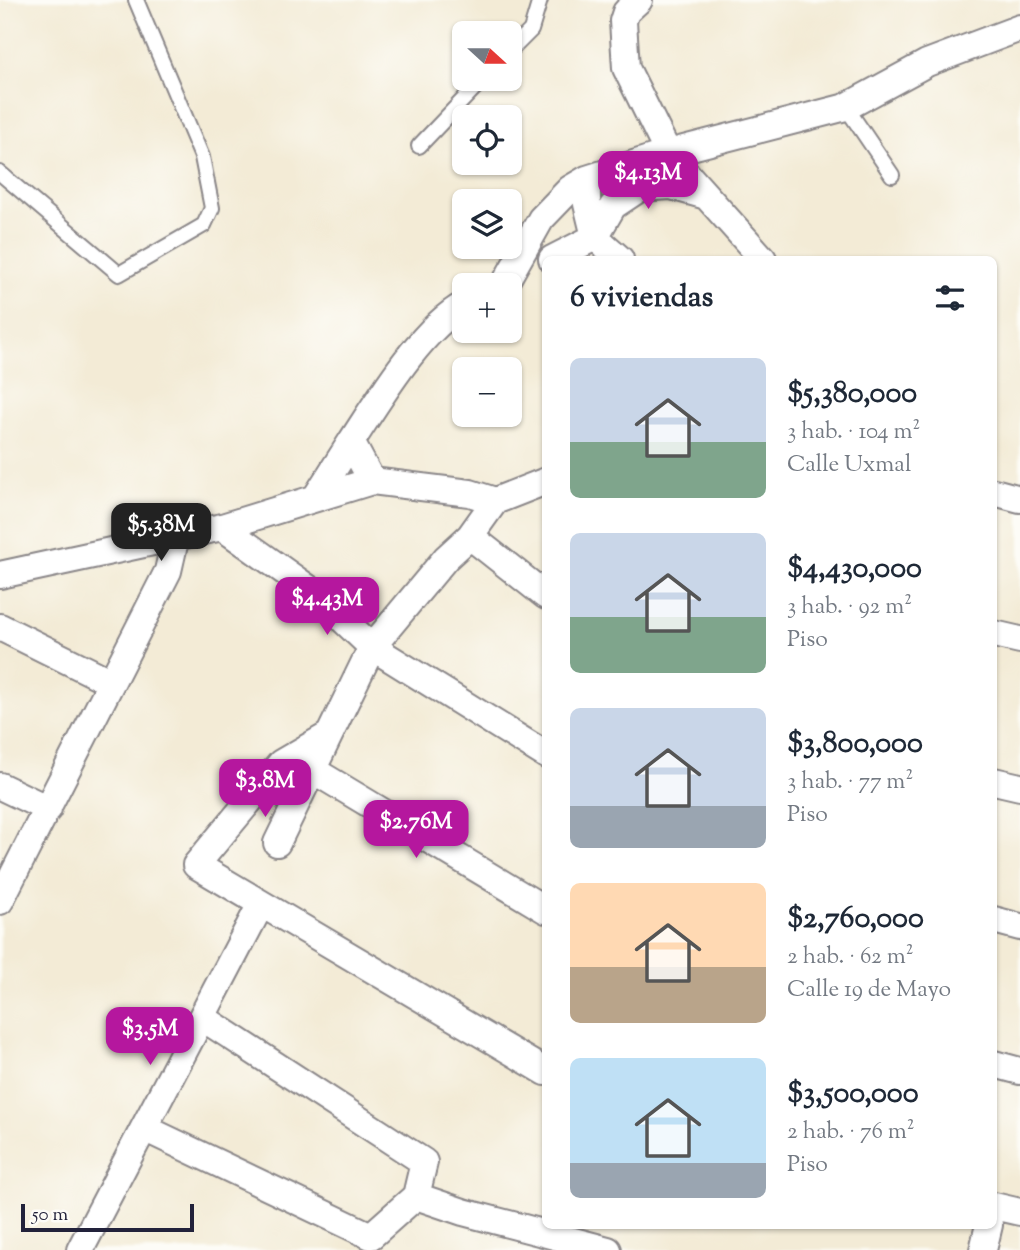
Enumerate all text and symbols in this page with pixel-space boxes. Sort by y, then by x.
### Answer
north arrow [452,21,522,91]
map controls [452,21,522,427]
button: locate [452,105,522,175]
pin: $4.13M [591,152,705,211]
text: $4.13M [614,157,682,190]
button: layers [452,189,522,259]
button: + [452,273,522,343]
text: 6 viviendas [570,277,713,320]
icon: filters [931,279,969,317]
button: − [452,357,522,427]
text: $5,380,000 [787,373,917,416]
icon: home [626,386,710,470]
text: 3 hab. · 104 m² [787,416,920,449]
text: Calle Uxmal [787,449,911,482]
pin: $5.38M [104,504,218,563]
text: $5.38M [127,509,195,542]
text: $4,430,000 [787,548,922,591]
icon: home [626,561,710,645]
pin: $4.43M [270,578,384,637]
text: $4.43M [291,583,363,616]
text: 3 hab. · 92 m² [787,591,912,624]
text: Piso [787,624,828,657]
text: $3,800,000 [787,723,923,766]
icon: home [626,736,710,820]
pin: $3.8M [216,760,314,819]
text: $3.8M [235,765,295,798]
text: 3 hab. · 77 m² [787,766,913,799]
text: Piso [787,799,828,832]
pin: $2.76M [359,800,473,860]
text: $2.76M [380,806,452,839]
text: $2,760,000 [787,898,924,941]
icon: home [626,911,710,995]
text: 2 hab. · 62 m² [787,941,914,974]
text: Calle 19 de Mayo [787,974,951,1007]
pin: $3.5M [101,1007,199,1067]
text: $3.5M [122,1013,178,1046]
text: $3,500,000 [787,1073,919,1116]
icon: home [626,1086,710,1170]
text: 2 hab. · 76 m² [787,1116,915,1149]
text: Piso [787,1149,828,1182]
scale bar [21,1201,194,1233]
text: 50 m [32,1202,68,1229]

